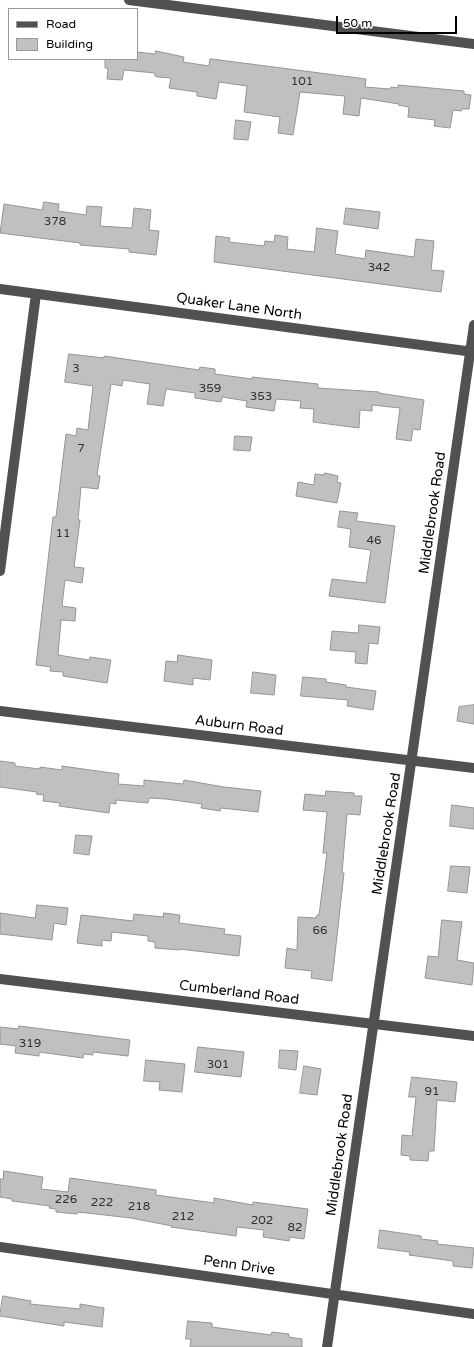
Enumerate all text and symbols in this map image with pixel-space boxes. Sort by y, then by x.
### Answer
legend [8,8,138,60]
scale bar [338,8,459,34]
text: 50 m [343,16,372,30]
text: Road [46,17,76,31]
text: Building [46,37,93,51]
house number: 101 [291,75,313,89]
house number: 378 [44,215,66,229]
house number: 342 [368,261,390,275]
street label: Quaker Lane North [175,290,303,324]
house number: 3 [72,362,80,376]
house number: 359 [199,382,221,396]
house number: 353 [250,390,272,404]
house number: 7 [77,442,85,456]
street label: Middlebrook Road [416,451,450,575]
house number: 11 [55,527,71,541]
house number: 46 [366,534,382,548]
street label: Auburn Road [194,712,284,740]
street label: Middlebrook Road [369,772,405,896]
house number: 66 [312,924,328,938]
street label: Cumberland Road [178,977,300,1009]
house number: 319 [19,1037,41,1051]
house number: 301 [207,1058,229,1072]
house number: 91 [424,1085,440,1099]
street label: Middlebrook Road [323,1093,357,1217]
house number: 226 [55,1193,77,1207]
house number: 222 [91,1196,113,1210]
house number: 218 [128,1200,150,1214]
house number: 212 [172,1210,194,1224]
house number: 202 [251,1214,273,1228]
house number: 82 [287,1221,303,1235]
street label: Penn Drive [202,1253,276,1279]

